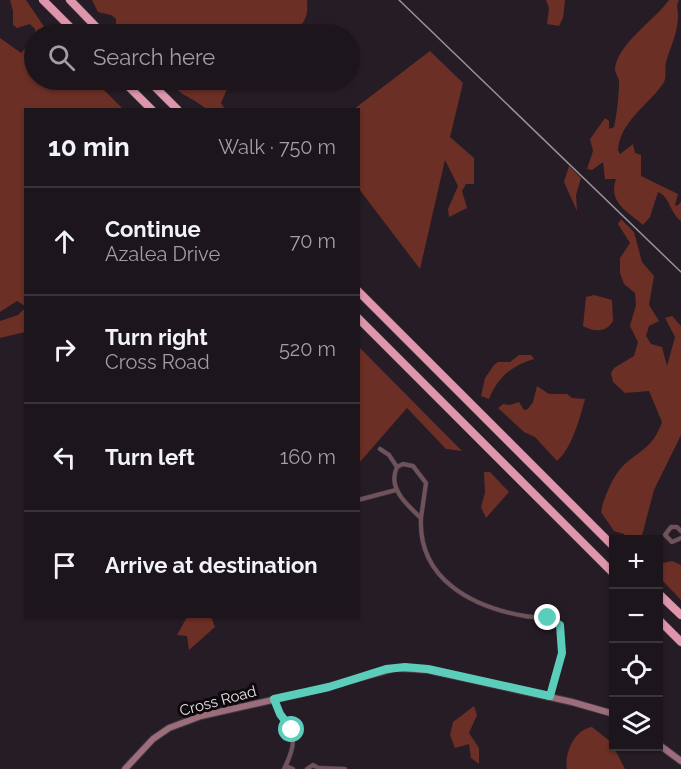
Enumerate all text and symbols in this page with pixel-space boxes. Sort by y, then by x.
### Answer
search box [24,24,360,90]
icon: search [45,41,78,74]
text: Search here [93,44,215,70]
text: 10 min [48,132,130,162]
text: Walk · 750 m [218,135,336,159]
text: Continue [105,216,201,242]
icon: ahead [48,225,81,258]
text: 70 m [290,229,336,253]
text: Azalea Drive [105,242,220,266]
text: Turn right [105,324,208,350]
icon: right [48,333,81,366]
text: 520 m [279,337,336,361]
text: Cross Road [105,350,210,374]
icon: left [48,441,81,474]
text: Turn left [105,444,195,470]
text: 160 m [280,445,336,469]
map controls [609,535,663,751]
button: + [609,535,663,589]
icon: arrive [48,549,81,582]
text: Arrive at destination [105,552,318,578]
button: − [609,589,663,643]
route end [534,604,560,630]
button: locate [609,643,663,697]
street label: Cross Road [178,682,258,720]
button: layers [609,697,663,751]
route start [278,716,304,742]

